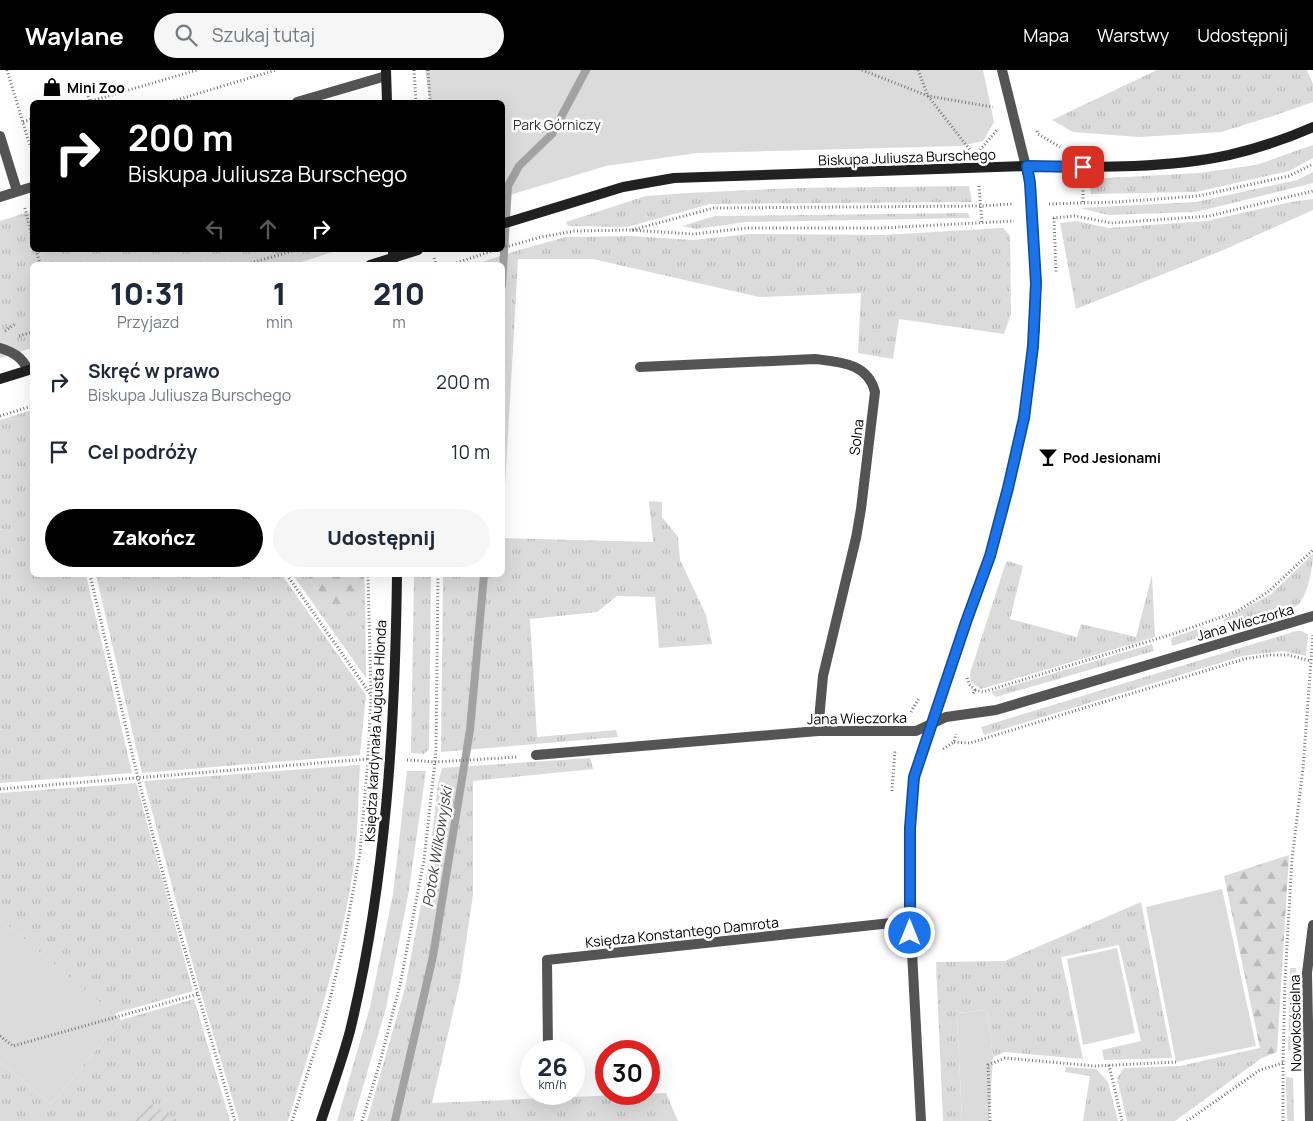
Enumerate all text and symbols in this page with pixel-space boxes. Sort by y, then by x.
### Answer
search box [154,13,504,58]
text: Waylane [25,19,124,52]
icon: search [172,21,200,49]
text: Szukaj tutaj [212,22,315,48]
text: Mapa [1023,23,1069,47]
text: Warstwy [1097,23,1169,47]
text: Udostępnij [1197,23,1288,47]
shop icon: Mini Zoo [41,76,63,98]
place label: Mini Zoo [67,78,125,97]
text: 200 m [128,114,233,162]
park label: Park Górniczy [513,115,602,134]
icon: right [45,120,110,185]
street label: Biskupa Juliusza Burschego [818,144,996,170]
pin [1062,146,1104,188]
icon: arrive [1069,153,1097,181]
text: Biskupa Juliusza Burschego [128,159,407,189]
icon: left [201,215,229,243]
icon: ahead [254,215,282,243]
icon: right [307,215,335,243]
text: 10:31 [110,273,186,314]
text: 1 [273,273,286,314]
text: 210 [373,273,425,314]
text: Przyjazd [117,311,179,333]
text: min [266,311,293,333]
text: m [392,311,406,333]
text: Skręć w prawo [88,358,220,384]
icon: right [45,368,73,396]
text: 200 m [436,369,490,395]
text: Biskupa Juliusza Burschego [88,384,291,406]
street label: Solna [844,418,868,456]
icon: arrive [45,438,73,466]
text: Cel podróży [88,439,197,465]
text: 10 m [451,439,490,465]
bar icon: Pod Jesionami [1037,446,1059,468]
place label: Pod Jesionami [1063,448,1161,467]
button: Zakończ [45,509,263,567]
button: Udostępnij [273,509,490,567]
street label: Jana Wieczorka [1194,599,1296,645]
street label: Księdza kardynała Augusta Hlonda [360,619,390,843]
street label: Jana Wieczorka [807,708,907,728]
water label: Potok Wilkowyjski [417,783,457,909]
position arrow [883,906,935,958]
street label: Księdza Konstantego Damrota [584,912,780,952]
street label: Nowokościelna [1285,974,1305,1072]
speed limit sign: 30 [595,1040,660,1105]
text: 26 [537,1049,568,1084]
text: km/h [539,1076,566,1093]

